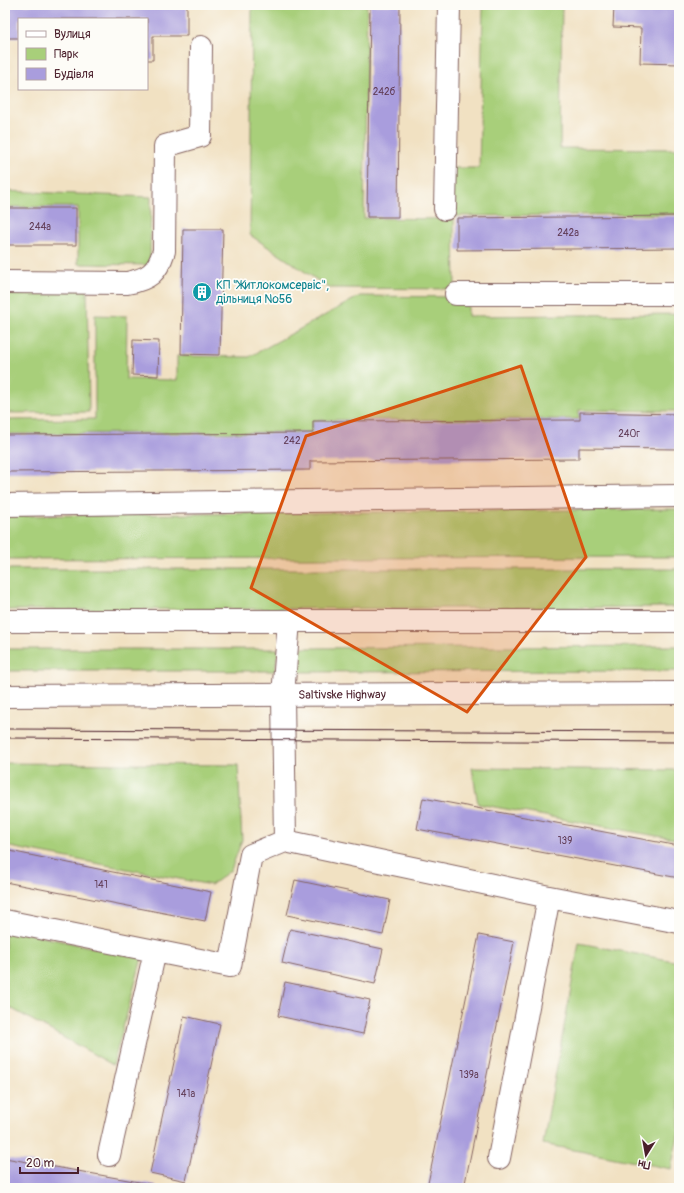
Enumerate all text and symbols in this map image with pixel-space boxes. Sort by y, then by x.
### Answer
legend [18,18,148,90]
text: Вулиця [54,27,91,42]
text: Парк [54,47,79,62]
text: Будівля [54,67,94,82]
house number: 242б [373,86,396,98]
house number: 244а [29,221,51,233]
house number: 242а [557,227,579,239]
place label: КП "Житлокомсервіс", дільниця №56 [216,278,329,307]
building icon: КП "Житлокомсервіс", дільниця №56 [191,281,213,303]
house number: 240г [618,428,640,440]
house number: 242 [284,435,301,447]
street label: Saltivske Highway [298,687,386,702]
house number: 139 [558,835,572,847]
house number: 141 [94,879,108,891]
house number: 139а [459,1069,479,1081]
house number: 141а [177,1088,195,1100]
north arrow [626,1135,666,1175]
scale bar [20,1149,78,1175]
text: 20 m [26,1156,55,1171]
text: Пн [637,1157,651,1172]

